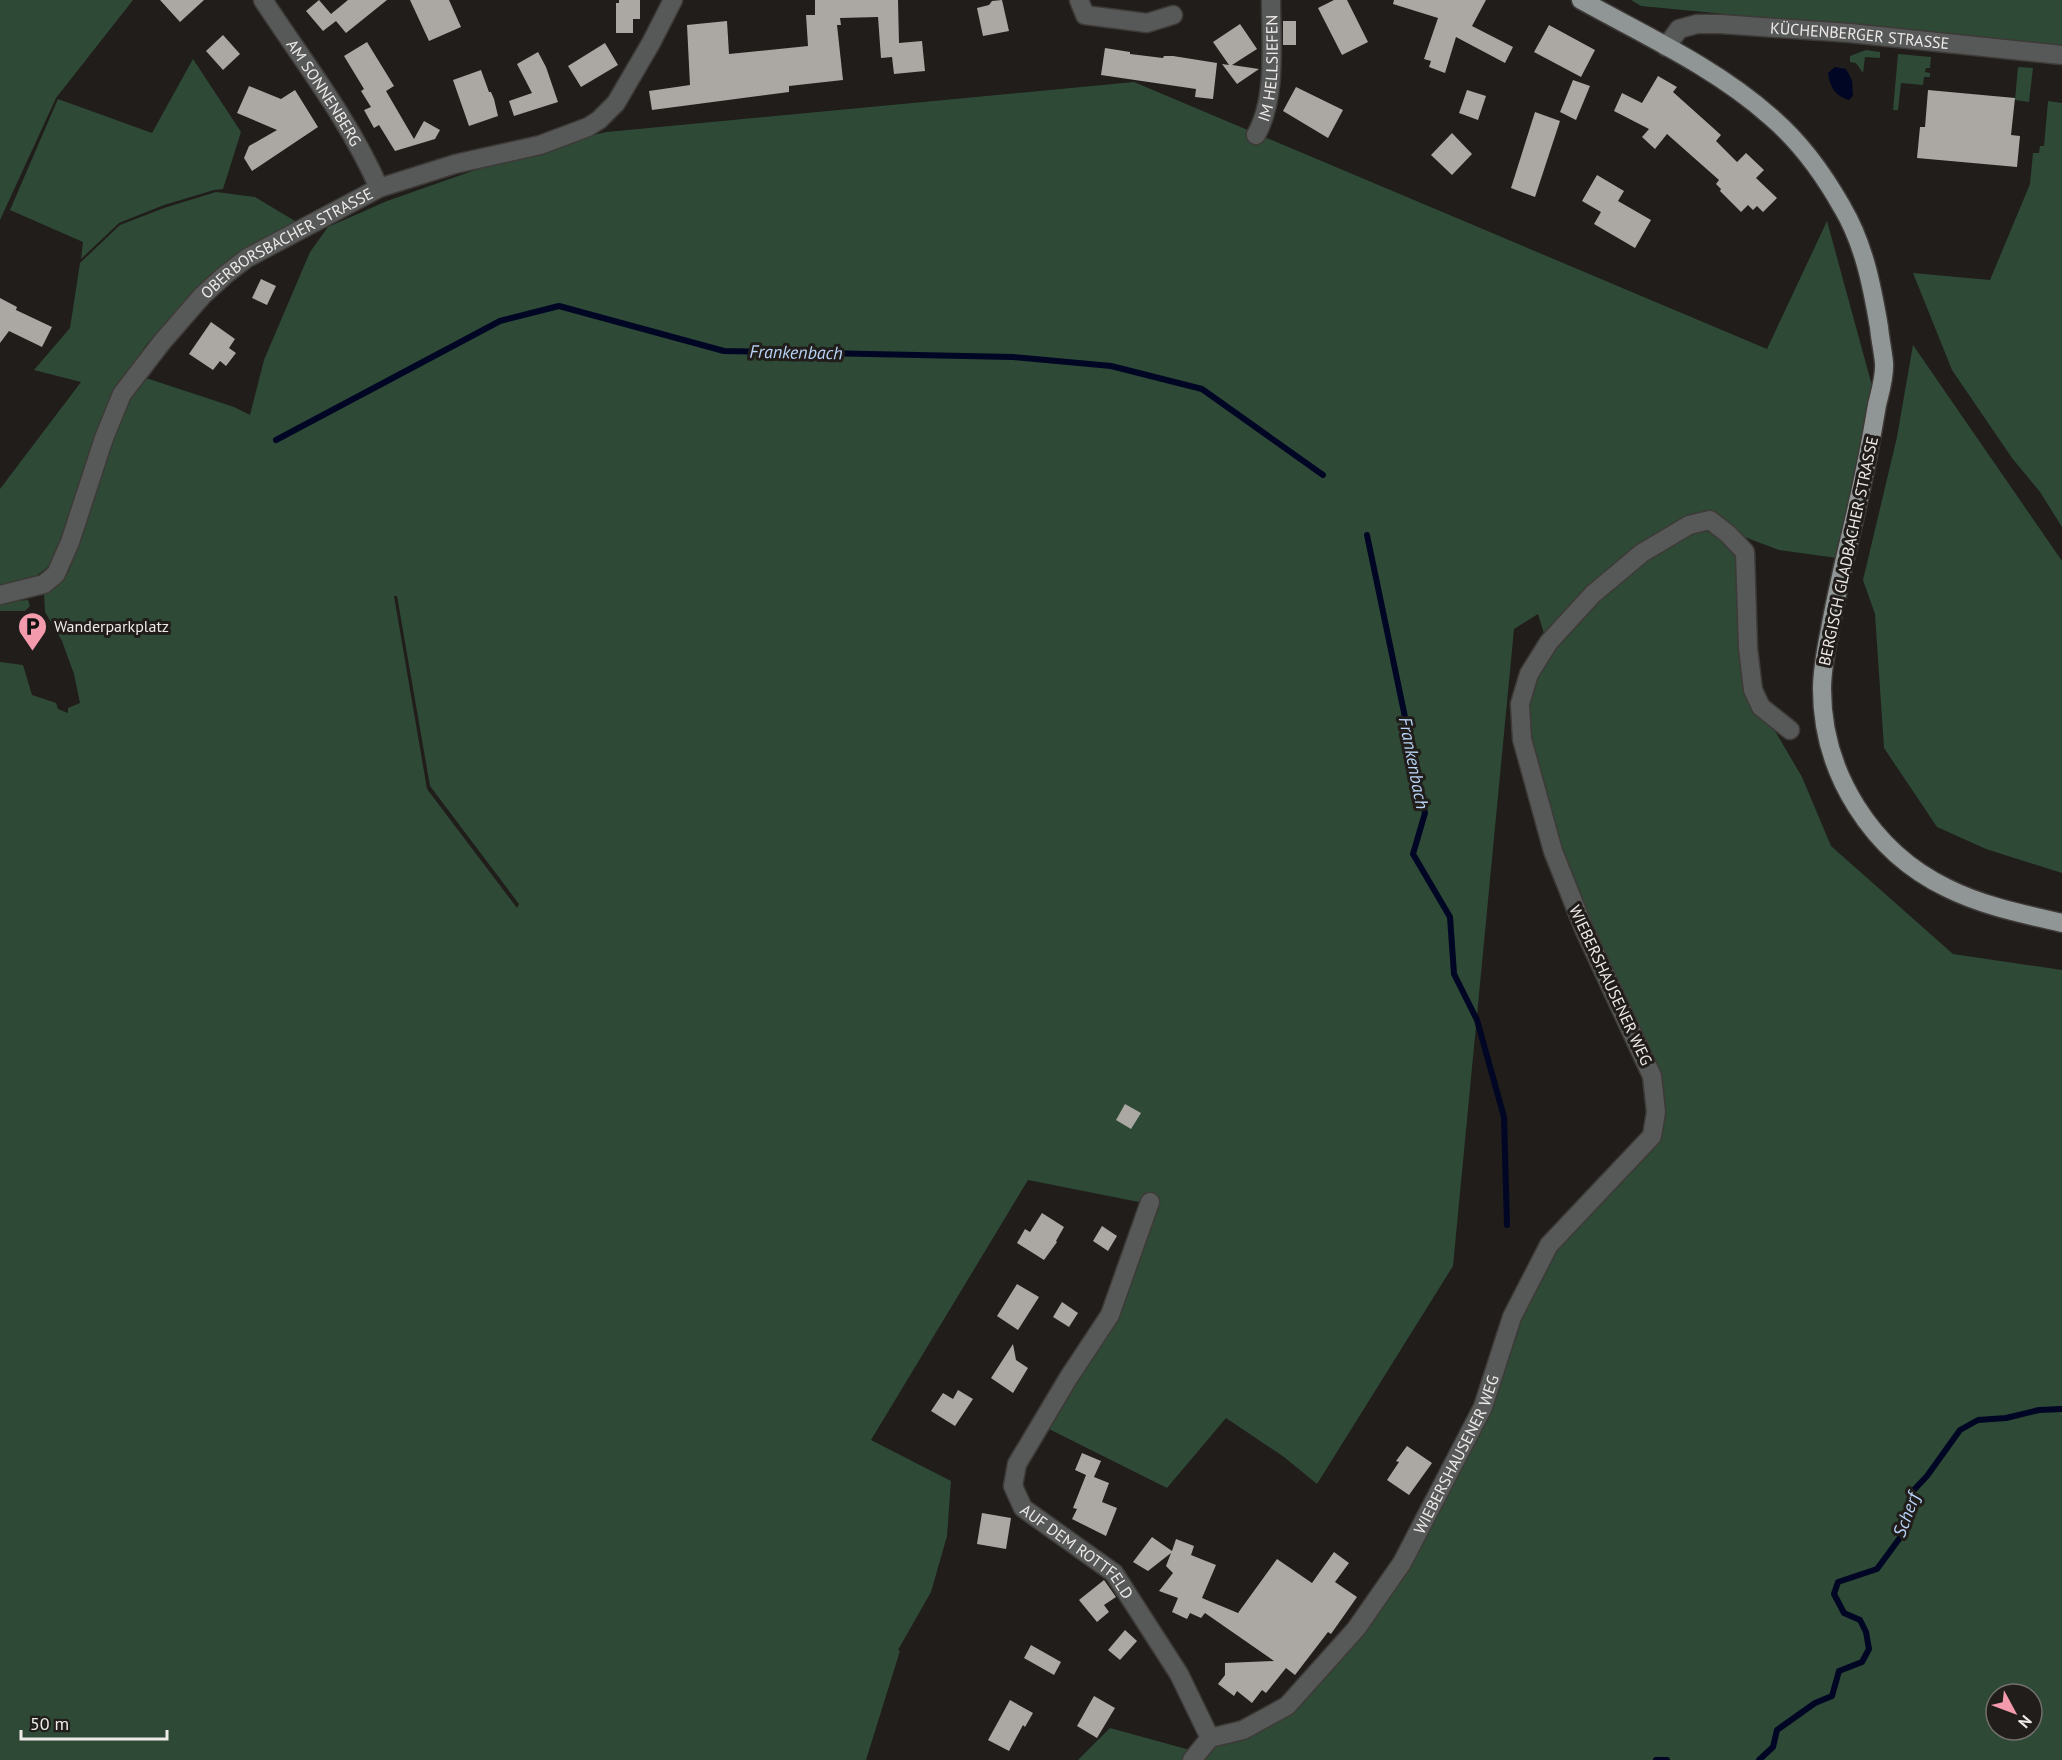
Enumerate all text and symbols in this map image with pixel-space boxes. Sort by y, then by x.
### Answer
street label: IM HELLSIEFEN [1253,15,1282,124]
street label: KÜCHENBERGER STRASSE [1769,17,1950,53]
street label: AM SONNENBERG [282,35,366,149]
street label: OBERBORSBACHER STRASSE [196,183,376,303]
water label: Frankenbach [749,340,843,364]
street label: BERGISCH GLADBACHER STRASSE [1814,435,1882,667]
parking icon: Wanderparkplatz [17,610,49,652]
place label: Wanderparkplatz [54,616,169,636]
water label: Frankenbach [1394,715,1434,811]
street label: WIEBERSHAUSENER WEG [1565,902,1657,1068]
street label: WIEBERSHAUSENER WEG [1409,1372,1503,1537]
water label: Scherf [1887,1487,1926,1540]
street label: AUF DEM ROTTFELD [1017,1500,1138,1602]
north arrow [1984,1682,2044,1742]
scale bar [21,1703,166,1741]
text: N [2014,1711,2036,1732]
text: 50 m [30,1712,69,1735]

